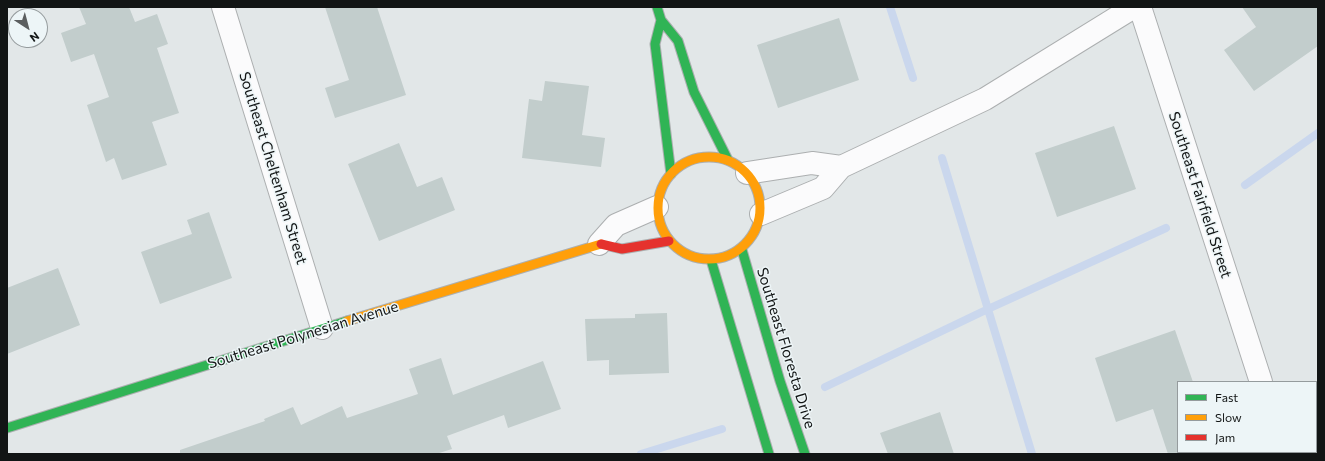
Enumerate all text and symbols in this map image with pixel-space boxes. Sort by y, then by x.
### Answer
north arrow [8,8,48,48]
text: N [28,30,42,45]
street label: Southeast Cheltenham Street [235,70,311,266]
street label: Southeast Fairfield Street [1165,110,1235,280]
street label: Southeast Floresta Drive [753,265,819,431]
street label: Southeast Polynesian Avenue [205,297,401,373]
legend [1177,381,1317,453]
text: Fast [1215,390,1238,404]
text: Slow [1215,410,1242,424]
text: Jam [1215,430,1235,444]

